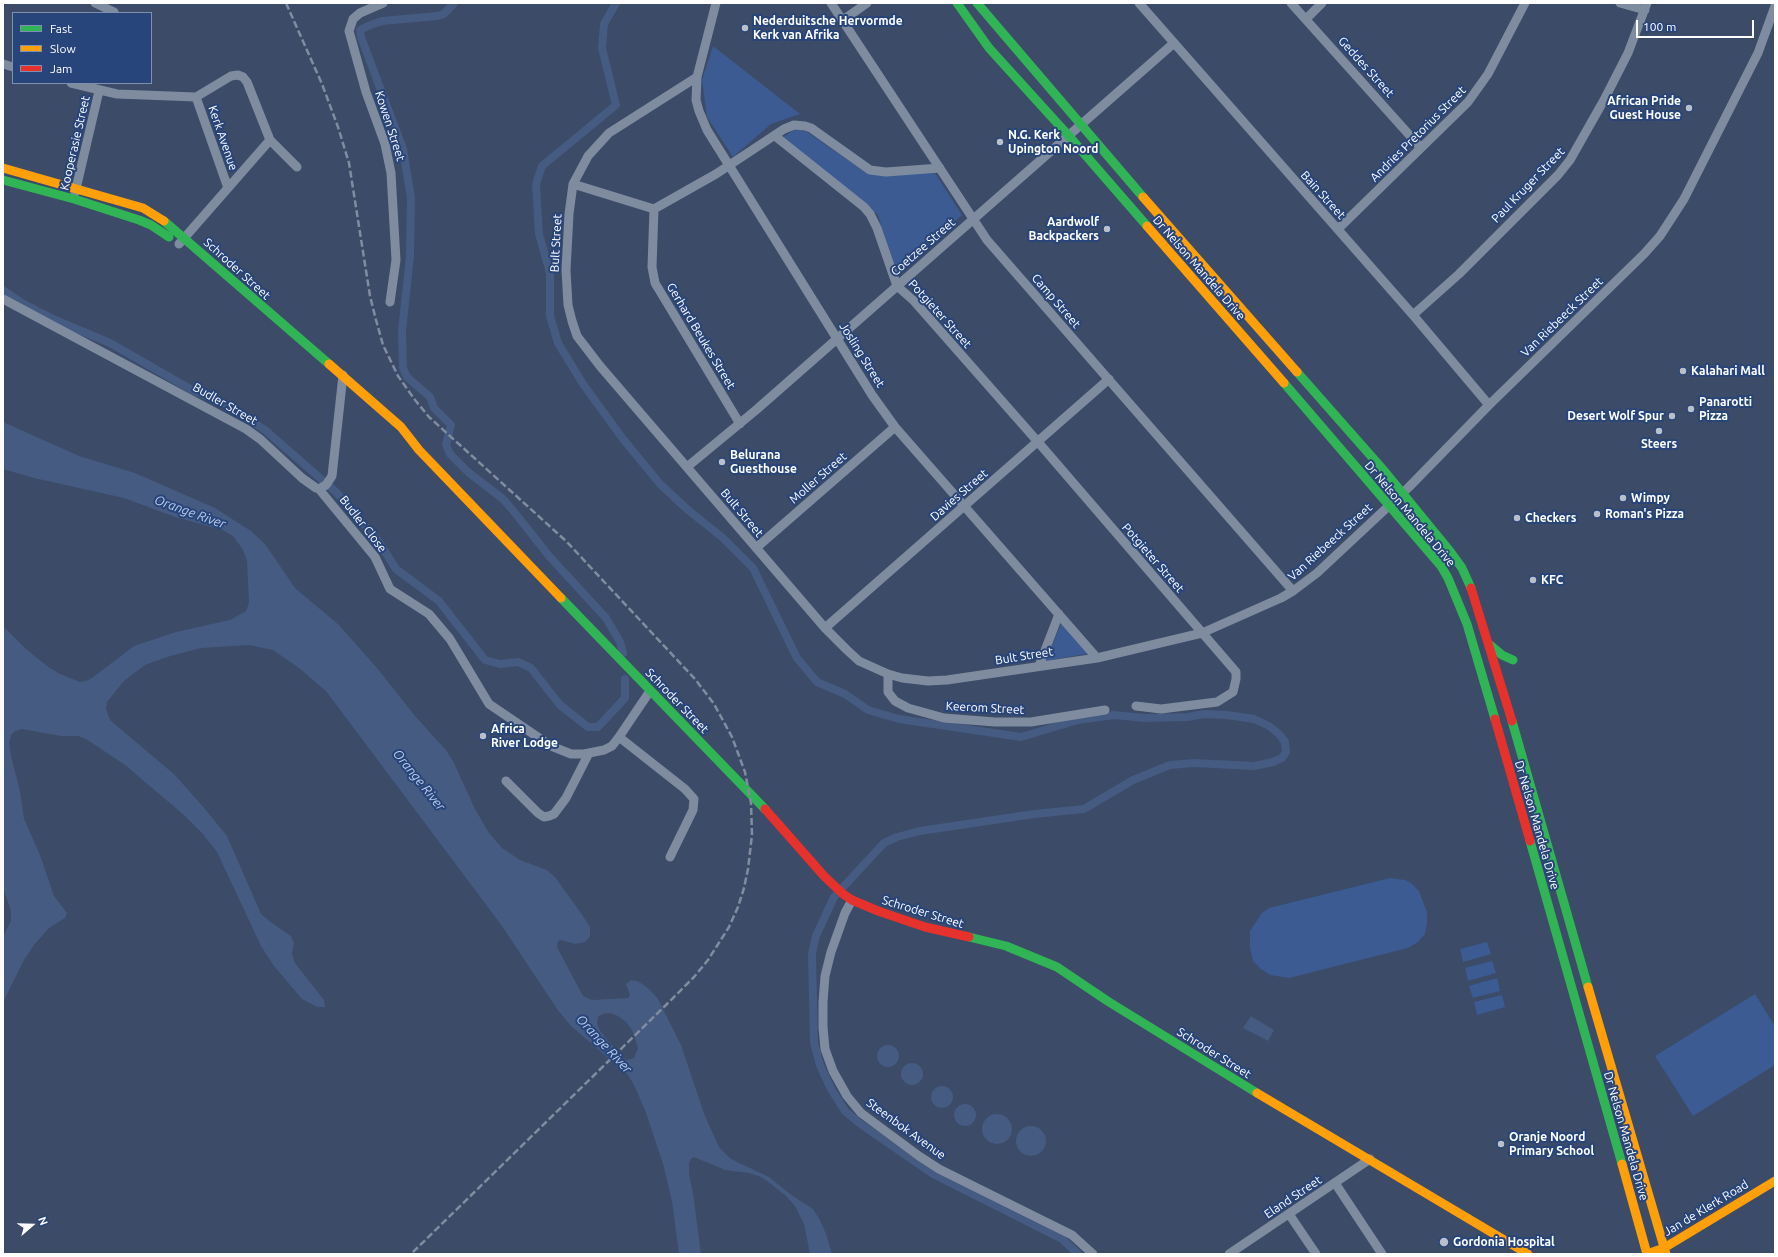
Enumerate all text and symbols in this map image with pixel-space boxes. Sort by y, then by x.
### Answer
legend [12,12,152,84]
scale bar [1638,12,1756,38]
place label: Nederduitsche Hervormde Kerk van Afrika [753,14,903,42]
text: 100 m [1643,20,1676,33]
text: Fast [50,22,72,35]
marker: Nederduitsche Hervormde Kerk van Afrika [740,23,750,33]
street label: Geddes Street [1335,34,1397,100]
text: Slow [50,42,76,55]
text: Jam [50,62,72,75]
street label: Andries Pretorius Street [1367,83,1469,185]
street label: Kowen Street [372,89,408,163]
street label: Kooperasie Street [57,94,93,192]
place label: African Pride Guest House [1607,94,1681,122]
marker: African Pride Guest House [1684,103,1694,113]
street label: Kerk Avenue [205,104,241,172]
place label: N.G. Kerk Upington Noord [1008,128,1099,156]
marker: N.G. Kerk Upington Noord [995,137,1005,147]
street label: Paul Kruger Street [1488,144,1568,226]
street label: Bain Street [1298,168,1348,222]
street label: Bult Street [547,213,565,273]
street label: Dr Nelson Mandela Drive [1150,213,1248,323]
street label: Coetzee Street [888,215,958,279]
place label: Aardwolf Backpackers [1028,215,1099,243]
marker: Aardwolf Backpackers [1102,224,1112,234]
street label: Schroder Street [201,235,273,303]
street label: Camp Street [1029,271,1083,331]
street label: Van Riebeeck Street [1518,274,1606,360]
street label: Potgieter Street [905,277,975,351]
street label: Gerhard Beukes Street [664,280,738,392]
street label: Josling Street [836,320,888,390]
place label: Kalahari Mall [1691,364,1765,378]
marker: Kalahari Mall [1678,366,1688,376]
street label: Budler Street [190,380,260,428]
place label: Panarotti Pizza [1699,395,1752,423]
marker: Panarotti Pizza [1686,404,1696,414]
place label: Desert Wolf Spur [1567,409,1664,423]
marker: Desert Wolf Spur [1667,411,1677,421]
marker: Steers [1654,426,1664,436]
place label: Steers [1641,437,1677,451]
place label: Belurana Guesthouse [730,448,797,476]
street label: Moller Street [786,449,850,507]
marker: Belurana Guesthouse [717,457,727,467]
street label: Dr Nelson Mandela Drive [1362,458,1458,570]
street label: Davies Street [927,466,991,524]
street label: Bult Street [718,486,766,540]
place label: Wimpy [1631,491,1670,505]
water label: Orange River [152,492,228,532]
street label: Budler Close [336,493,390,555]
marker: Wimpy [1618,493,1628,503]
street label: Van Riebeeck Street [1285,500,1375,584]
place label: Roman's Pizza [1605,507,1684,521]
marker: Roman's Pizza [1592,509,1602,519]
place label: Checkers [1525,511,1576,525]
marker: Checkers [1512,513,1522,523]
street label: Potgieter Street [1119,520,1187,596]
place label: KFC [1541,573,1563,587]
marker: KFC [1528,575,1538,585]
street label: Bult Street [994,644,1054,668]
street label: Schroder Street [642,666,712,736]
street label: Keerom Street [945,699,1025,717]
place label: Africa River Lodge [491,722,558,750]
marker: Africa River Lodge [478,731,488,741]
water label: Orange River [389,746,449,814]
street label: Dr Nelson Mandela Drive [1512,759,1562,891]
street label: Schroder Street [880,893,966,931]
water label: Orange River [573,1011,635,1077]
street label: Schroder Street [1174,1024,1254,1082]
street label: Dr Nelson Mandela Drive [1601,1070,1651,1202]
street label: Steenbok Avenue [864,1095,948,1163]
place label: Oranje Noord Primary School [1509,1130,1594,1158]
marker: Oranje Noord Primary School [1496,1139,1506,1149]
street label: Eland Street [1262,1173,1324,1221]
street label: Jan de Klerk Road [1661,1177,1751,1239]
north arrow [12,1205,52,1245]
text: N [36,1215,50,1227]
place label: Gordonia Hospital [1453,1235,1555,1249]
marker: Gordonia Hospital [1438,1236,1450,1248]

